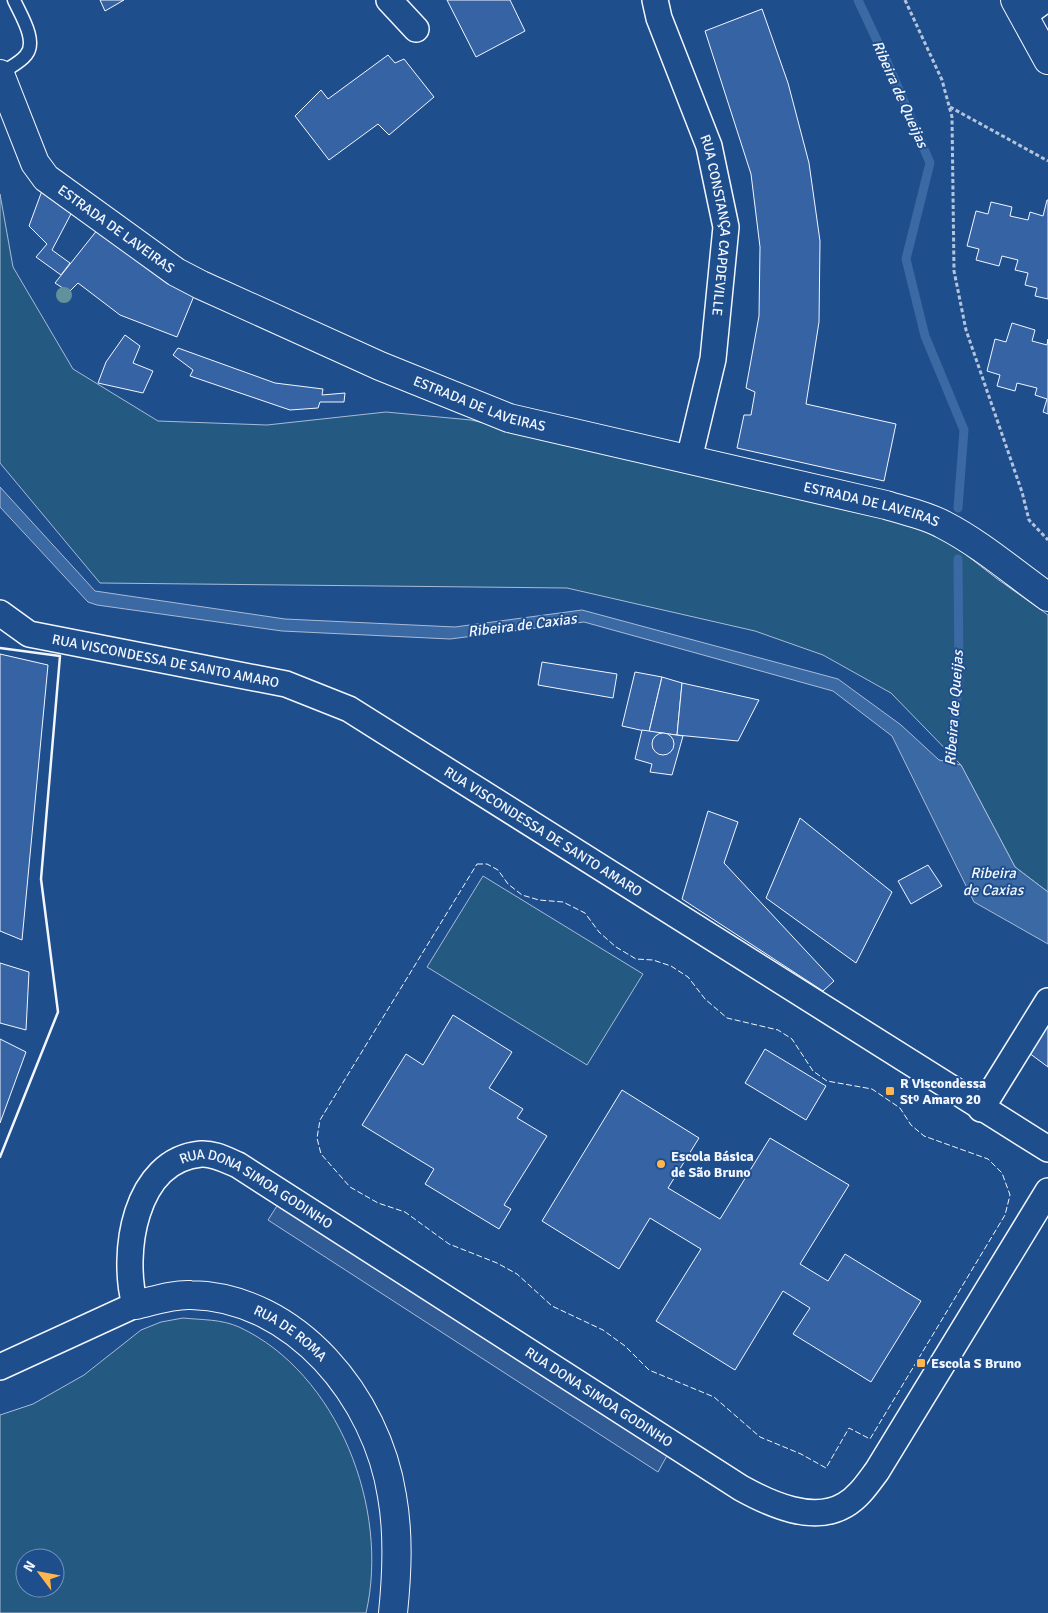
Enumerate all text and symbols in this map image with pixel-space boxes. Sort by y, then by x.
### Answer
water label: Ribeira de Queijas [868,38,932,152]
street label: RUA CONSTANÇA CAPDEVILLE [697,132,735,317]
street label: ESTRADA DE LAVEIRAS [55,181,178,277]
street label: ESTRADA DE LAVEIRAS [411,372,548,435]
street label: ESTRADA DE LAVEIRAS [802,478,942,530]
water label: Ribeira de Caxias [467,609,579,641]
street label: RUA VISCONDESSA DE SANTO AMARO [51,630,281,691]
water label: Ribeira de Queijas [941,648,967,766]
street label: RUA VISCONDESSA DE SANTO AMARO [441,763,646,900]
water label: Ribeira de Caxias [963,864,1025,899]
place label: R Viscondessa Stº Amaro 20 [900,1075,986,1108]
marker: R Viscondessa Stº Amaro 20 [884,1085,896,1097]
street label: RUA DONA SIMOA GODINHO [177,1145,336,1232]
place label: Escola Básica de São Bruno [671,1148,754,1181]
marker: Escola Básica de São Bruno [655,1158,667,1170]
street label: RUA DE ROMA [251,1301,331,1365]
street label: RUA DONA SIMOA GODINHO [522,1343,676,1450]
place label: Escola S Bruno [931,1355,1021,1372]
marker: Escola S Bruno [915,1357,927,1369]
north arrow [15,1548,65,1598]
text: N [20,1558,39,1575]

